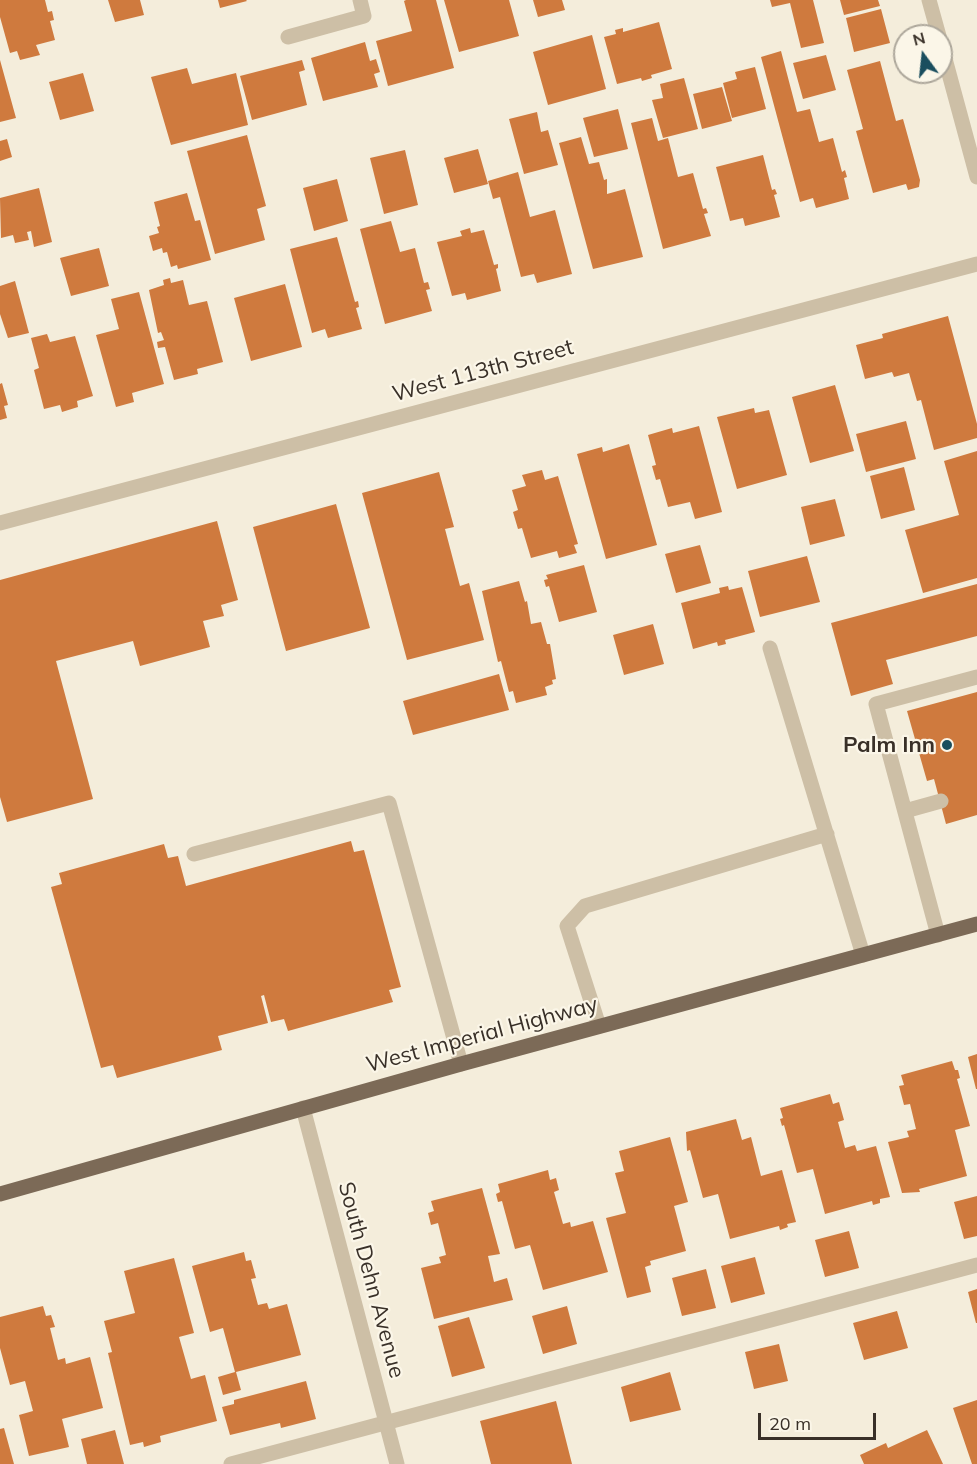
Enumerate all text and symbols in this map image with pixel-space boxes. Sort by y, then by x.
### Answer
north arrow [893,24,953,84]
text: N [910,27,927,50]
street label: West 113th Street [390,334,576,408]
place label: Palm Inn [843,732,935,758]
marker: Palm Inn [940,738,954,752]
street label: West Imperial Highway [363,991,601,1079]
street label: South Dehn Avenue [332,1179,410,1381]
scale bar [761,1401,880,1439]
text: 20 m [769,1412,811,1435]

